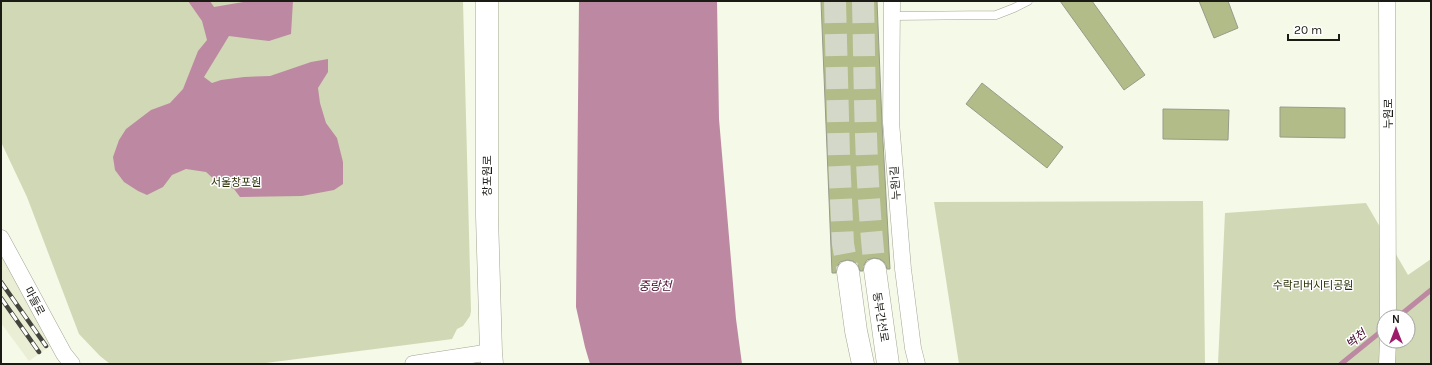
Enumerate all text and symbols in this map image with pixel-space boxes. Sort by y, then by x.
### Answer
scale bar [1288,16,1339,42]
text: 20 m [1294,23,1322,37]
street label: 누원로 [1382,99,1395,129]
street label: 창포원로 [481,156,494,196]
street label: 누원1길 [888,166,903,200]
park label: 서울창포원 [211,176,261,189]
water label: 중랑천 [638,279,674,293]
park label: 수락리버시티공원 [1273,279,1353,292]
street label: 마들로 [22,285,47,318]
street label: 동부간선로 [870,291,891,343]
north arrow [1376,309,1416,349]
text: N [1392,313,1400,326]
water label: 벽천 [1343,325,1371,351]

